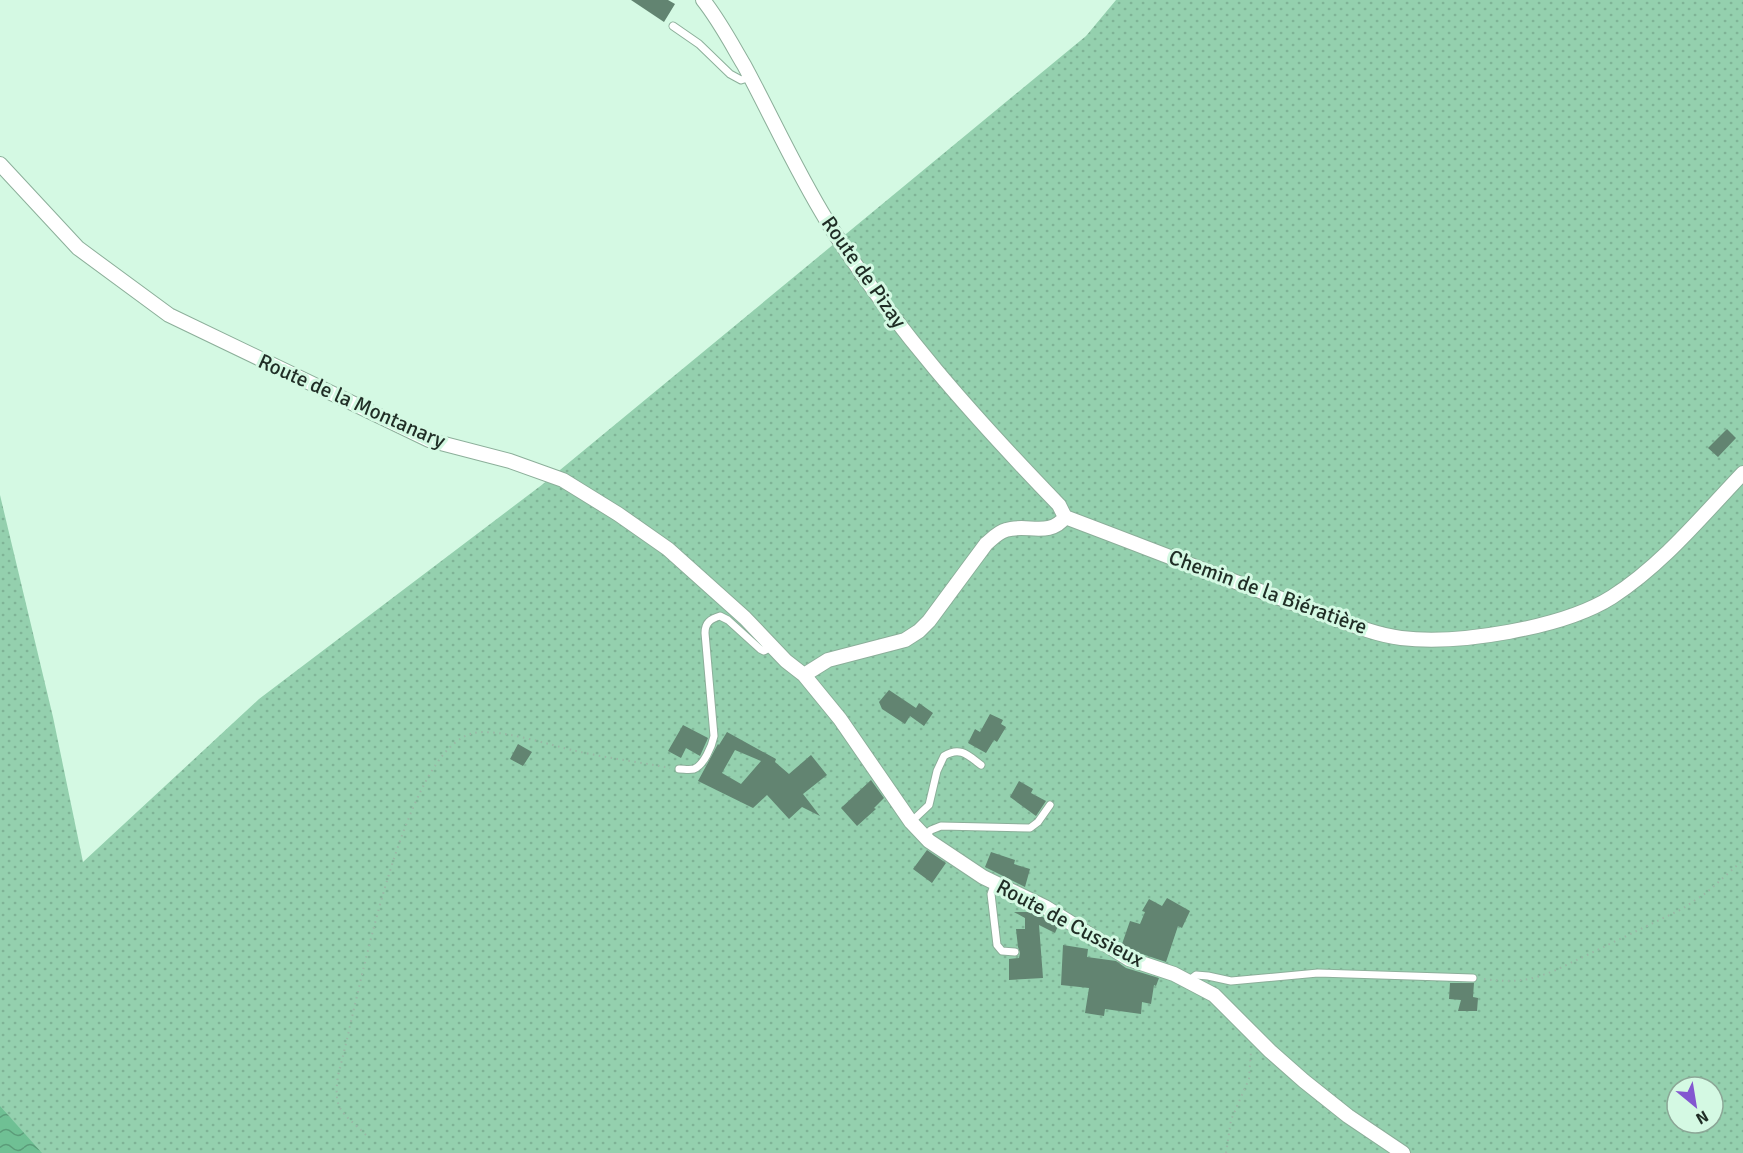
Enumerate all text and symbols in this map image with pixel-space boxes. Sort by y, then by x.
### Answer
street label: Route de Pizay [816,211,912,333]
street label: Route de la Montanary [254,348,450,454]
street label: Chemin de la Biératière [1165,544,1371,640]
street label: Route de Cussieux [992,873,1148,973]
north arrow [1665,1075,1725,1135]
text: N [1692,1106,1712,1129]

